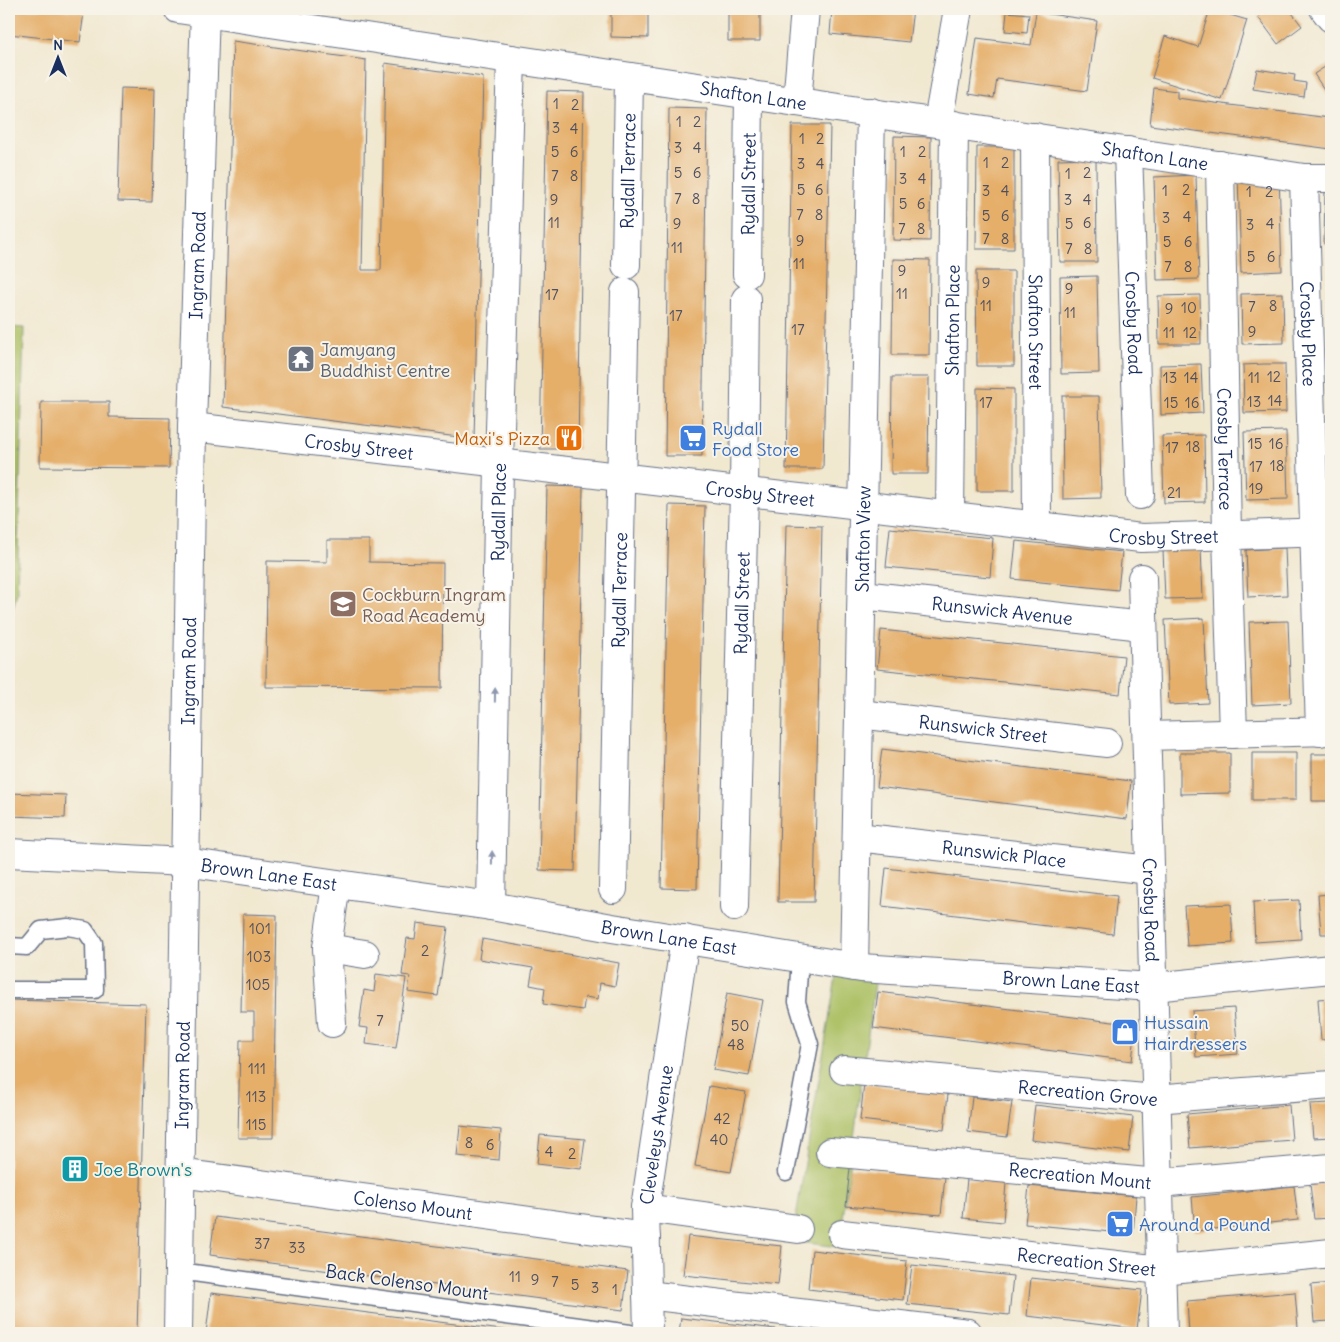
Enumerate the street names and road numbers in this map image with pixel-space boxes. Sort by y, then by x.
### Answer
street label: Shafton Lane [699,76,808,115]
street label: Rydall Terrace [615,113,640,229]
street label: Rydall Street [736,132,760,236]
street label: Shafton Lane [1100,136,1210,175]
street label: Ingram Road [184,210,210,320]
street label: Shafton Place [940,264,964,376]
street label: Crosby Road [1121,271,1147,376]
street label: Shafton Street [1024,274,1048,390]
street label: Crosby Place [1295,281,1322,387]
street label: Crosby Terrace [1213,387,1238,511]
street label: Crosby Street [303,429,415,464]
street label: Rydall Place [486,463,511,561]
street label: Crosby Street [704,476,816,511]
street label: Shafton View [850,486,875,593]
street label: Crosby Street [1108,523,1219,550]
street label: Rydall Terrace [606,532,632,648]
street label: Rydall Street [729,551,754,655]
street label: Runswick Avenue [930,591,1074,630]
street label: Ingram Road [176,617,201,725]
street label: Runswick Street [918,710,1049,747]
street label: Runswick Place [941,835,1067,872]
street label: Brown Lane East [199,853,338,895]
street label: Crosby Road [1138,858,1164,963]
street label: Brown Lane East [599,915,739,959]
street label: Brown Lane East [1002,966,1140,998]
street label: Ingram Road [170,1020,194,1129]
street label: Cleveleys Avenue [634,1063,678,1206]
street label: Recreation Grove [1017,1075,1159,1111]
street label: Recreation Mount [1008,1157,1152,1194]
street label: Colenso Mount [352,1185,474,1225]
street label: Recreation Street [1016,1242,1157,1281]
street label: Back Colenso Mount [324,1259,490,1305]

